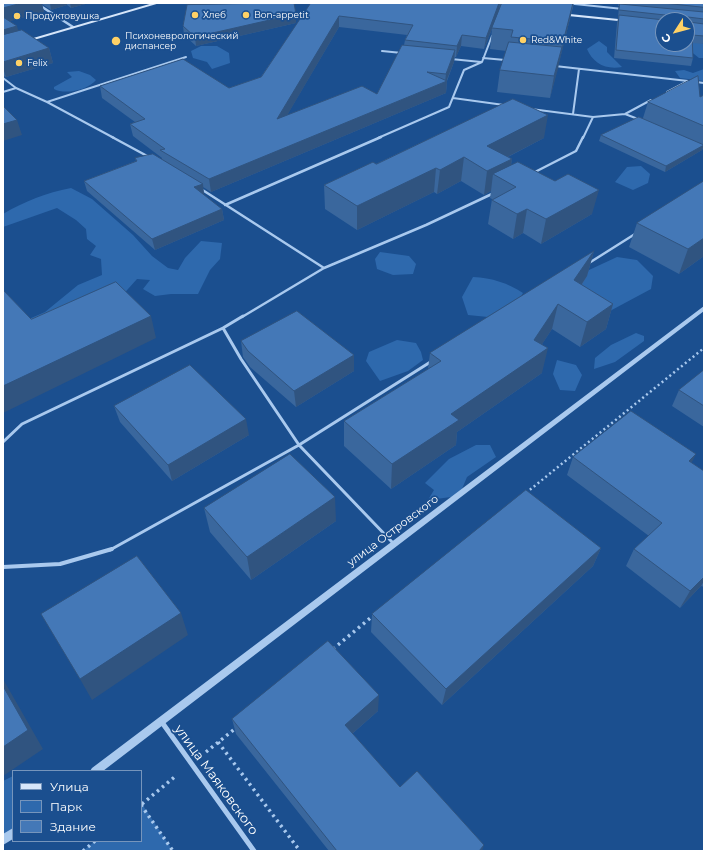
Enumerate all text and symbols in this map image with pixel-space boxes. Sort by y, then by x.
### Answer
marker: Хлеб [190,10,200,20]
place label: Хлеб [203,10,226,20]
marker: Bon-appetit [241,10,251,20]
place label: Bon-appetit [254,10,309,20]
marker: Продуктовушка [12,11,22,21]
place label: Продуктовушка [25,11,99,21]
north arrow [655,12,695,52]
place label: Психоневрологический диспансер [125,31,238,52]
text: С [658,31,674,46]
marker: Психоневрологический диспансер [110,35,122,47]
marker: Red&White [518,35,528,45]
place label: Red&White [531,35,582,45]
marker: Felix [14,58,24,68]
place label: Felix [27,58,48,68]
street label: улица Островского [345,492,441,570]
street label: улица Маяковского [171,722,261,838]
legend [12,770,142,842]
text: Улица [50,779,89,794]
text: Парк [50,799,82,814]
text: Здание [50,819,96,834]

